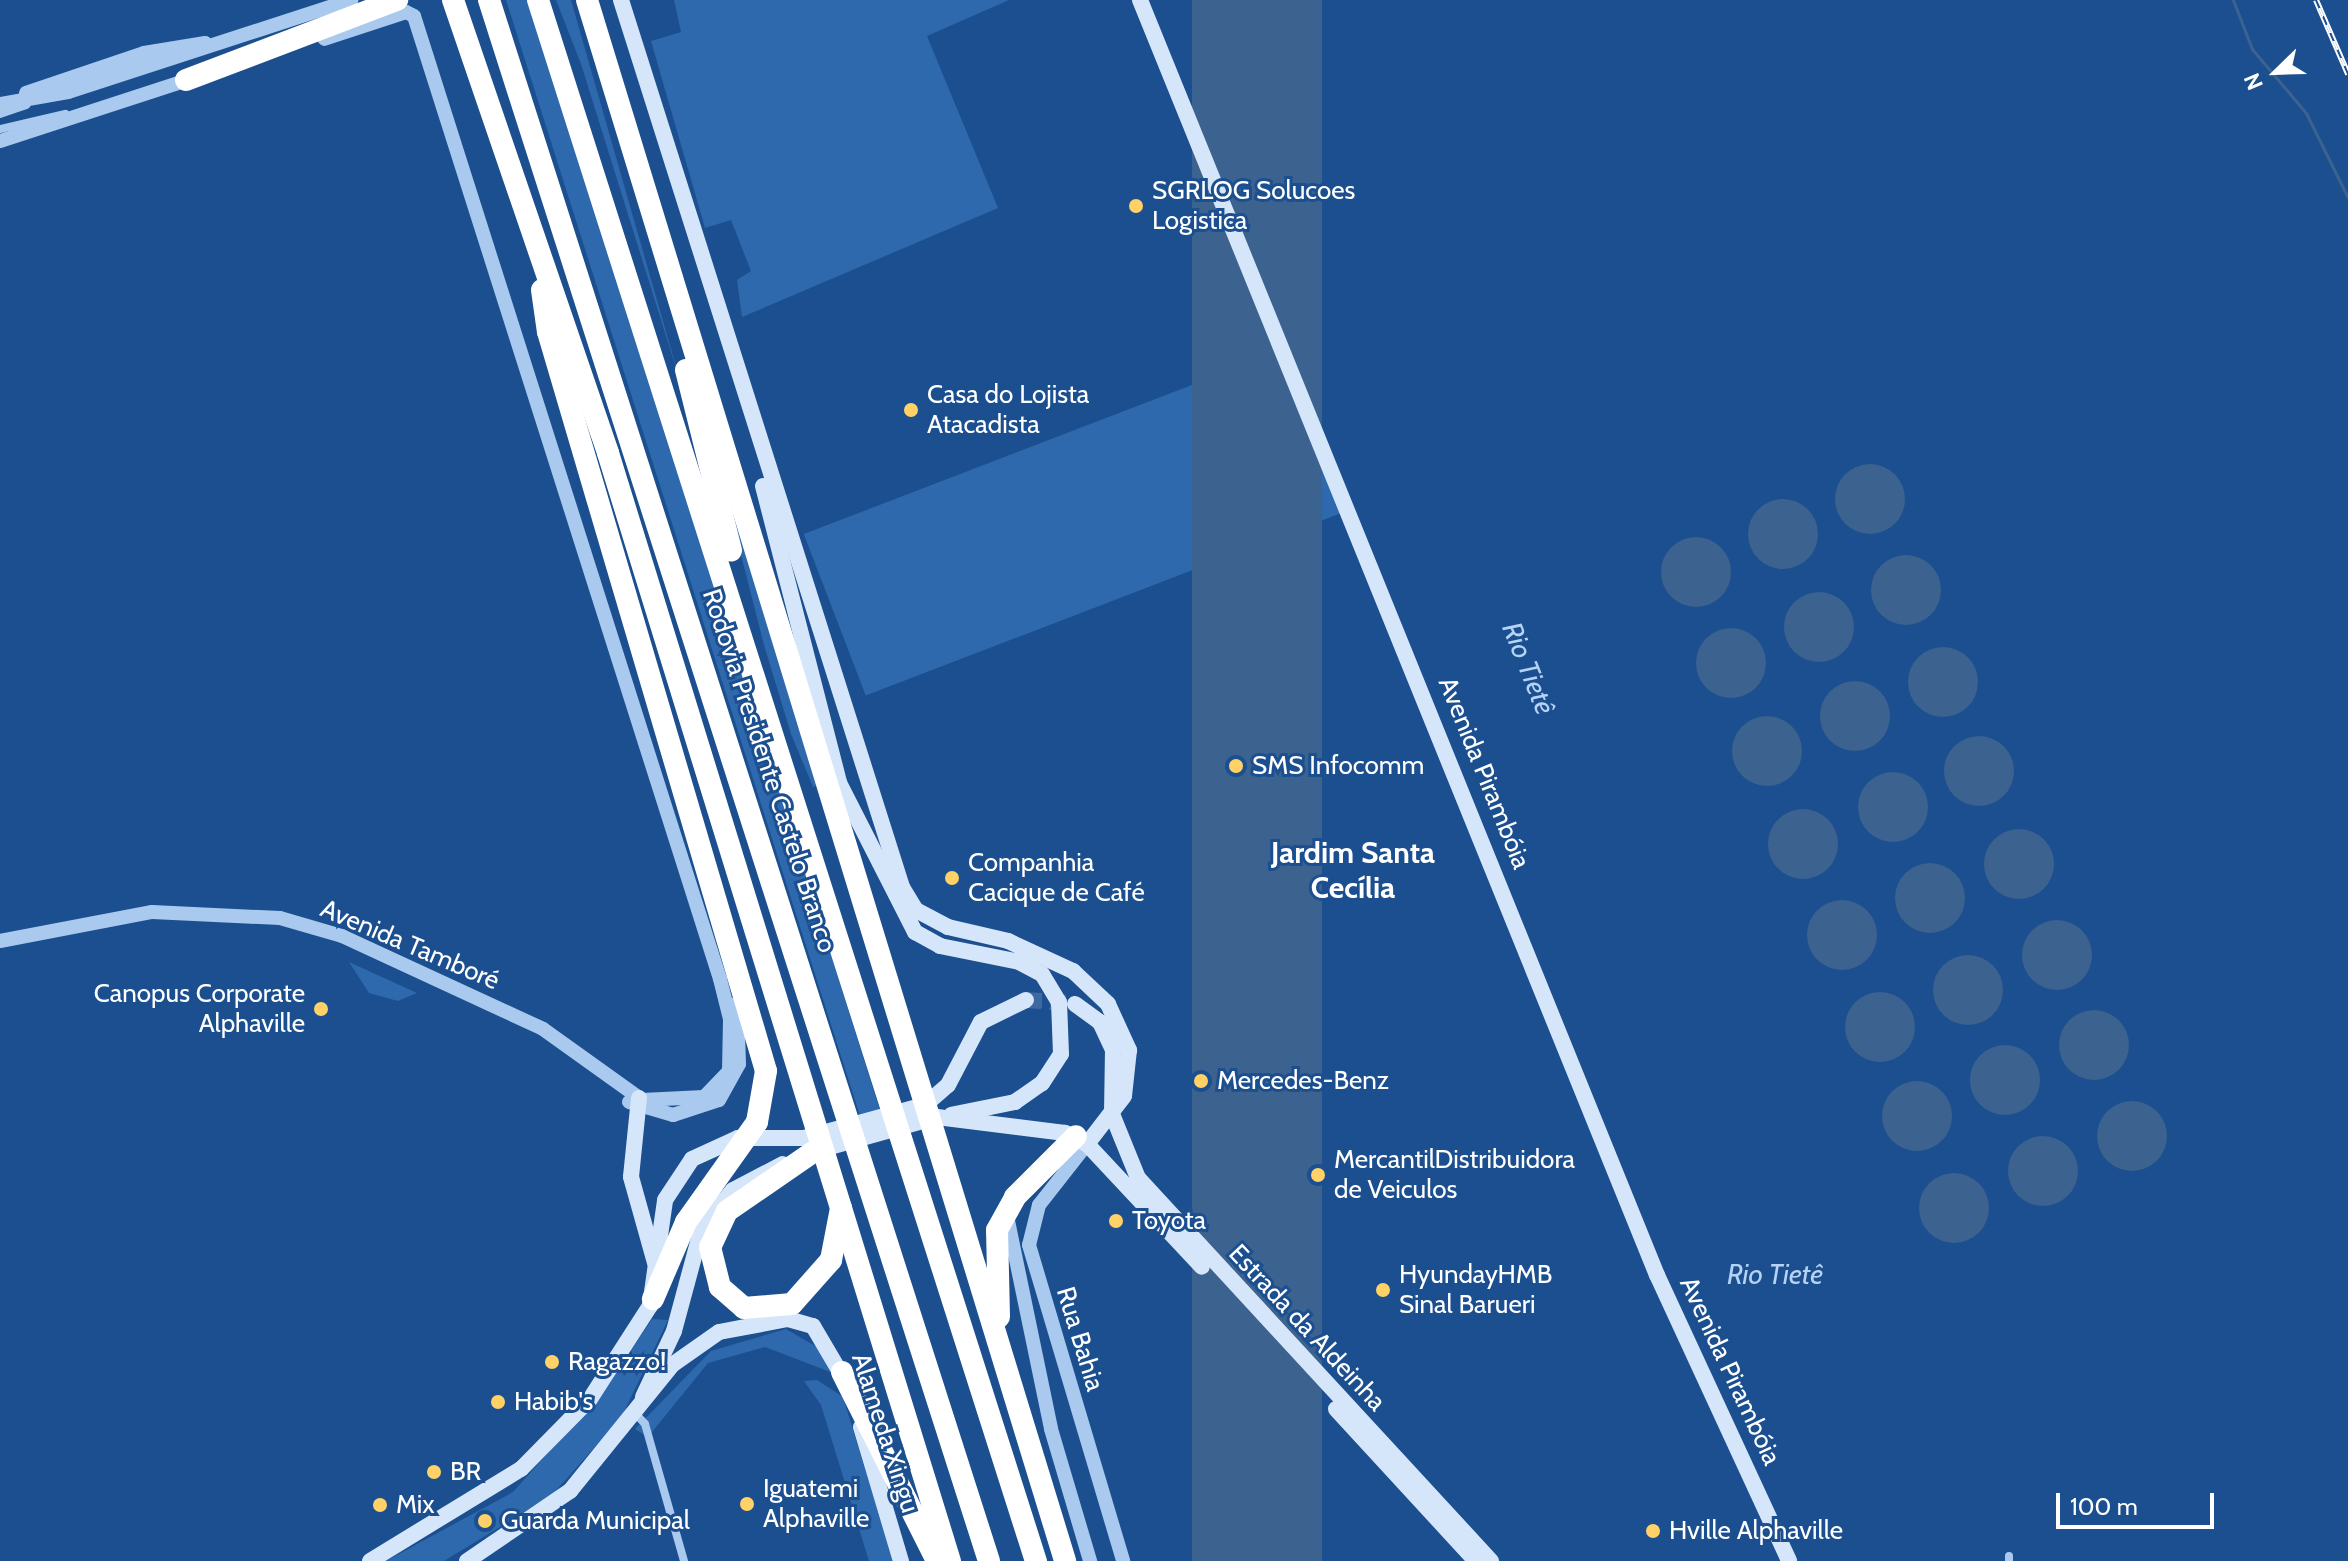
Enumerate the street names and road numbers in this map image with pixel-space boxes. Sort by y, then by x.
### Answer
street label: Rodovia Presidente Castelo Branco [695,585,843,957]
street label: Avenida Pirambóia [1431,673,1537,873]
street label: Avenida Tamboré [316,893,504,997]
street label: Estrada da Aldeinha [1222,1238,1392,1418]
street label: Avenida Pirambóia [1673,1272,1787,1470]
street label: Rua Bahia [1049,1283,1111,1395]
street label: Alameda Xingu [845,1349,925,1517]

